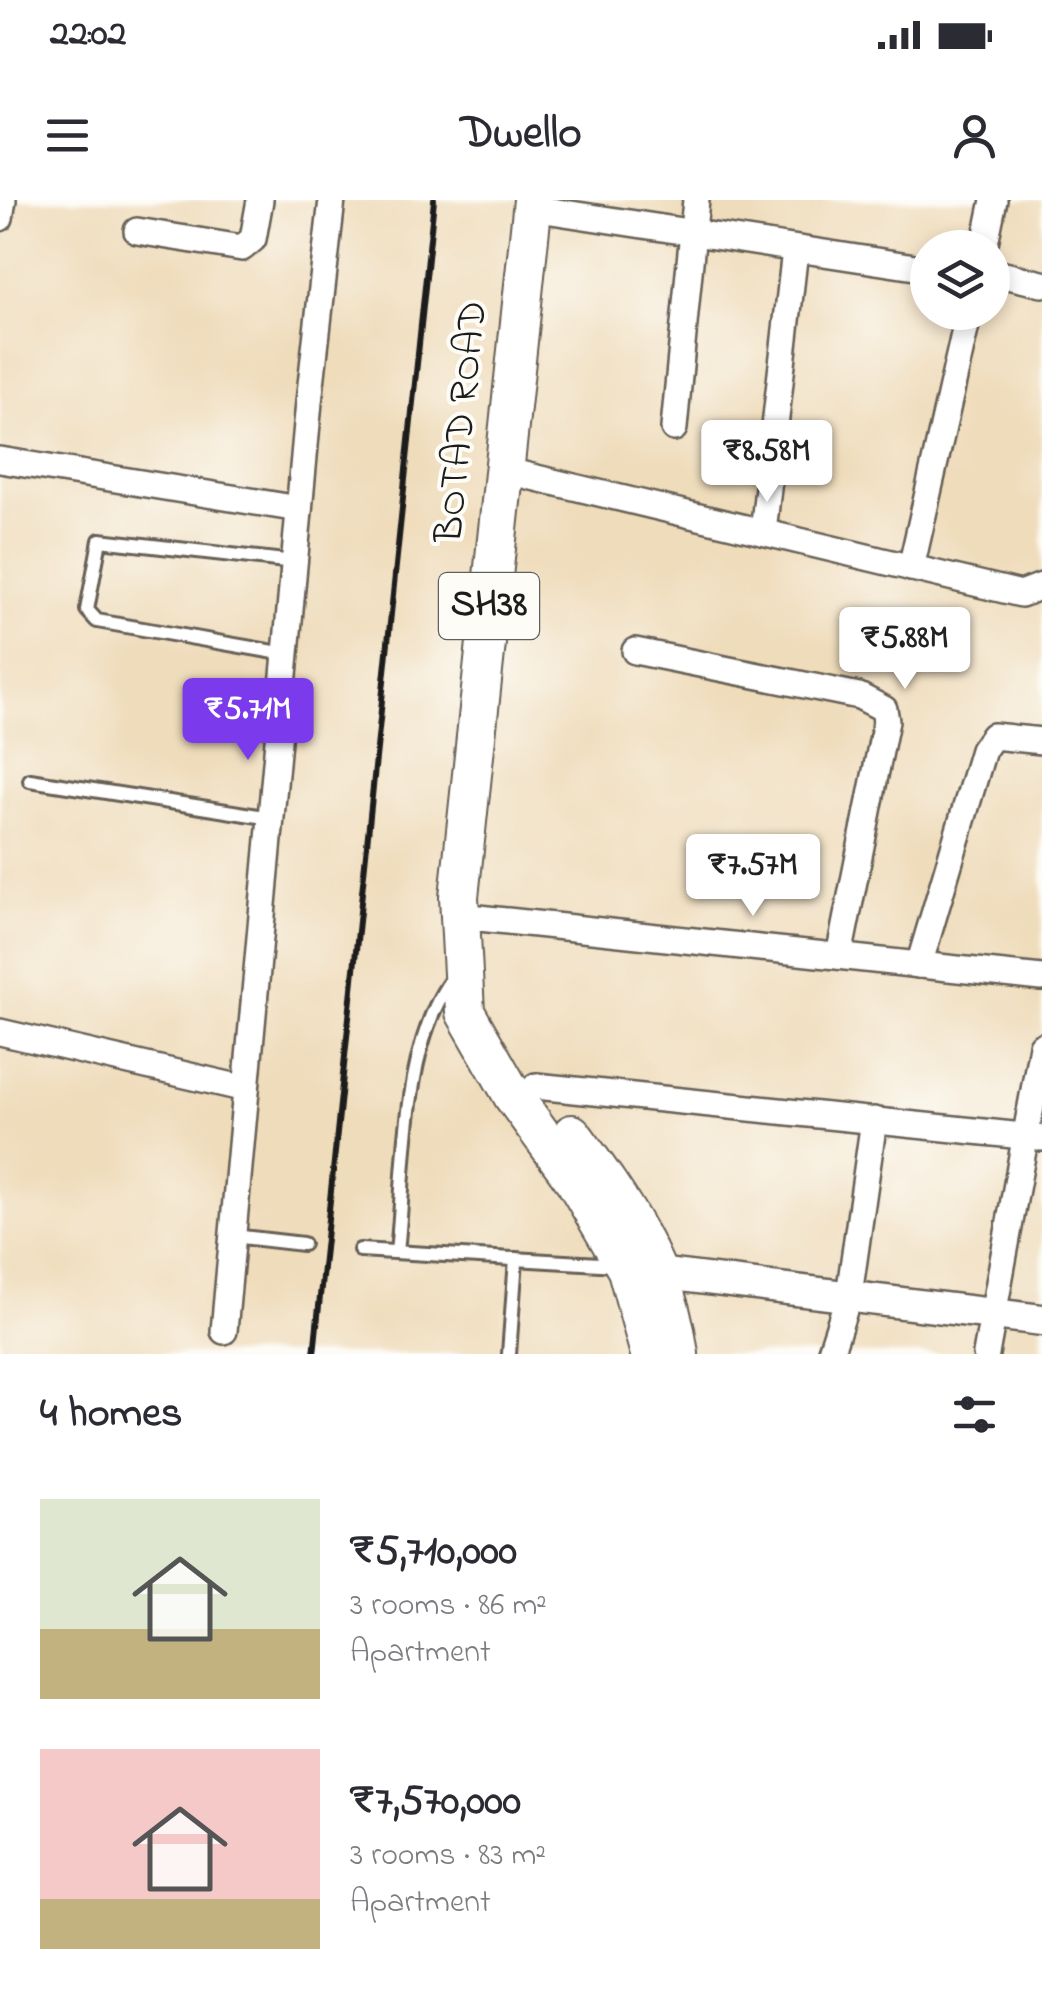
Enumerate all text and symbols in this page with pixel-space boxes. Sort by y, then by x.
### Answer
text: 22:02 [50,7,126,63]
text: Dwello [460,102,582,168]
icon: menu [40,108,95,163]
icon: person [947,108,1002,163]
map controls [910,230,1010,330]
button: layers [910,230,1010,330]
street label: BOTAD ROAD [421,298,505,547]
pin: ₹8.58M [686,420,848,505]
text: ₹8.58M [723,429,811,476]
road number: SH38 [439,573,539,639]
pin: ₹5.88M [824,607,986,692]
text: ₹5.88M [861,616,949,663]
pin: ₹5.71M [167,678,329,763]
text: ₹5.71M [205,687,291,734]
pin: ₹7.57M [672,834,834,919]
text: ₹7.57M [708,843,798,890]
text: 4 homes [40,1384,182,1445]
icon: filters [947,1387,1002,1442]
text: ₹5,710,000 [350,1522,517,1583]
icon: home [120,1539,240,1659]
text: 3 rooms · 86 m² [350,1583,547,1630]
text: Apartment [350,1630,491,1677]
text: ₹7,570,000 [350,1772,521,1833]
icon: home [120,1789,240,1909]
text: 3 rooms · 83 m² [350,1833,546,1880]
text: Apartment [350,1880,491,1927]

